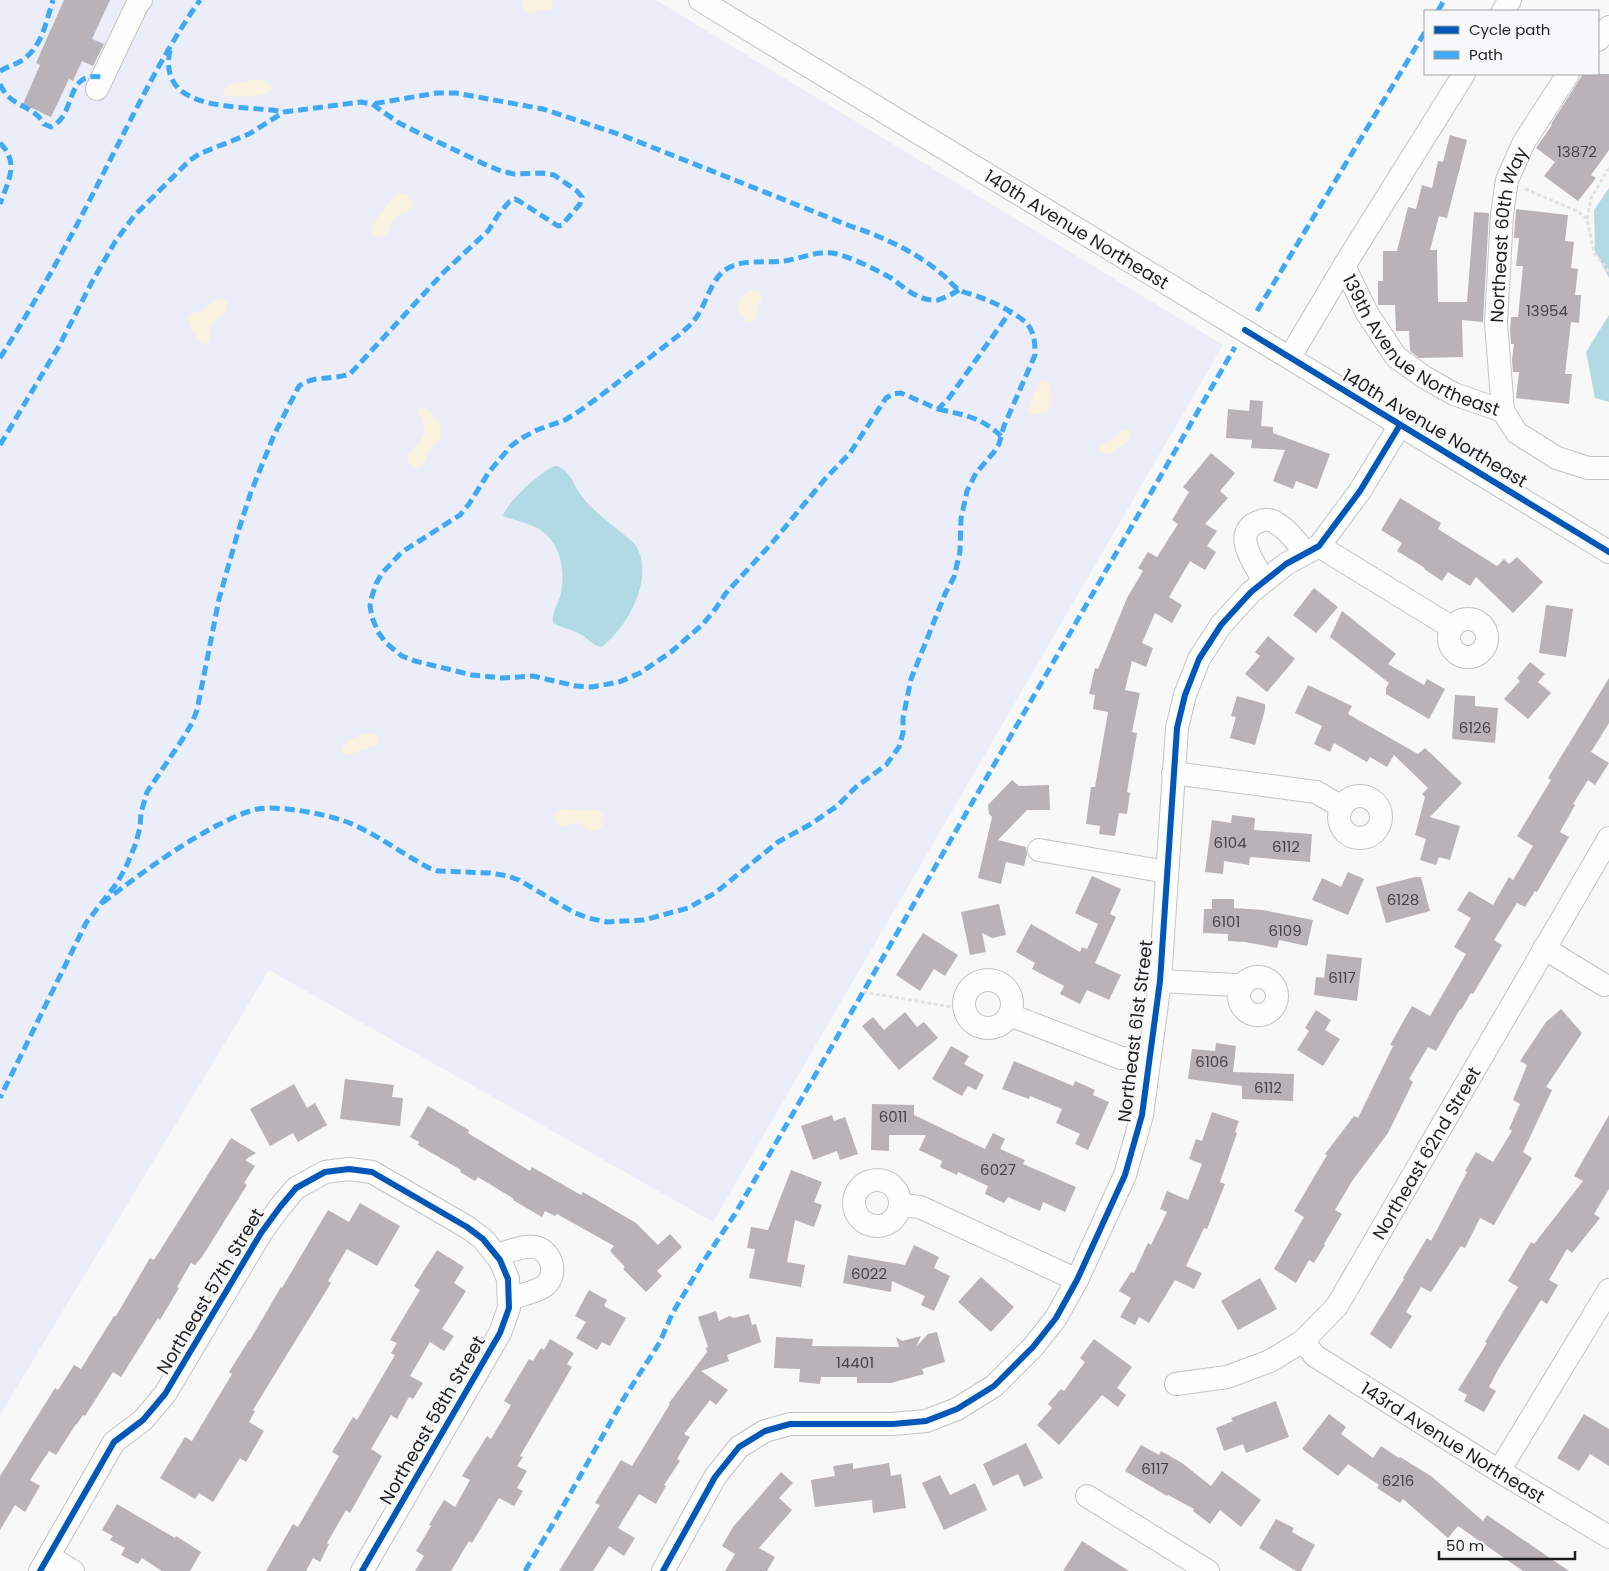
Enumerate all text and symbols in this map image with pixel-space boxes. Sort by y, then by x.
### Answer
legend [1424,10,1599,75]
text: Cycle path [1469,19,1550,40]
text: Path [1469,44,1503,65]
house number: 13872 [1557,141,1597,162]
street label: Northeast 60th Way [1484,142,1533,323]
street label: 140th Avenue Northeast [980,163,1174,295]
street label: 139th Avenue Northeast [1337,270,1503,421]
house number: 13954 [1526,300,1568,321]
street label: 140th Avenue Northeast [1338,363,1532,493]
house number: 6126 [1459,717,1491,738]
house number: 6104 [1213,832,1247,853]
house number: 6112 [1272,836,1300,857]
house number: 6128 [1387,889,1419,910]
house number: 6101 [1212,911,1240,932]
house number: 6109 [1268,920,1302,941]
street label: Northeast 61st Street [1111,938,1159,1124]
house number: 6117 [1328,967,1356,988]
house number: 6106 [1195,1051,1229,1072]
street label: Northeast 62nd Street [1366,1062,1486,1244]
house number: 6112 [1254,1077,1282,1098]
house number: 6011 [879,1106,907,1127]
house number: 6027 [980,1159,1016,1180]
street label: Northeast 57th Street [150,1203,270,1379]
house number: 6022 [851,1263,887,1284]
street label: Northeast 58th Street [373,1331,491,1509]
house number: 14401 [836,1352,874,1373]
street label: 143rd Avenue Northeast [1356,1375,1550,1508]
house number: 6117 [1141,1458,1169,1479]
house number: 6216 [1382,1470,1414,1491]
scale bar [1439,1528,1575,1560]
text: 50 m [1446,1535,1484,1556]

